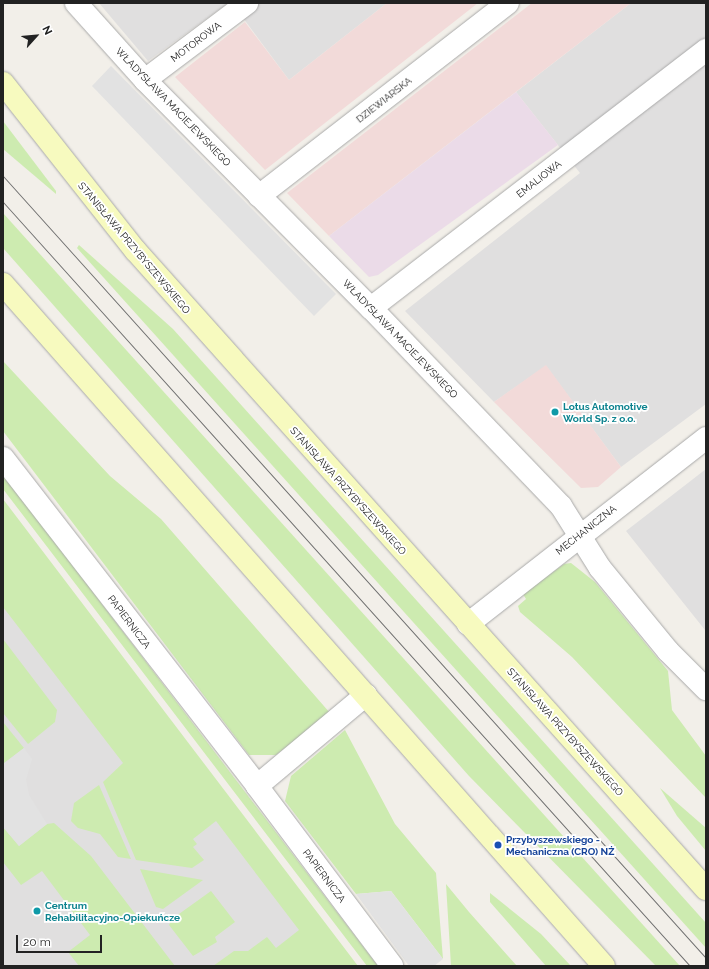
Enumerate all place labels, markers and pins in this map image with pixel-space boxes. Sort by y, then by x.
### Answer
place label: Lotus Automotive World Sp. z o.o. [563,400,648,424]
marker: Lotus Automotive World Sp. z o.o. [550,407,560,417]
place label: Przybyszewskiego - Mechaniczna (CRO) NŻ [506,833,614,856]
marker: Przybyszewskiego - Mechaniczna (CRO) NŻ [493,840,503,850]
place label: Centrum Rehabilitacyjno-Opiekuńcze [45,899,180,922]
marker: Centrum Rehabilitacyjno-Opiekuńcze [32,906,42,916]

